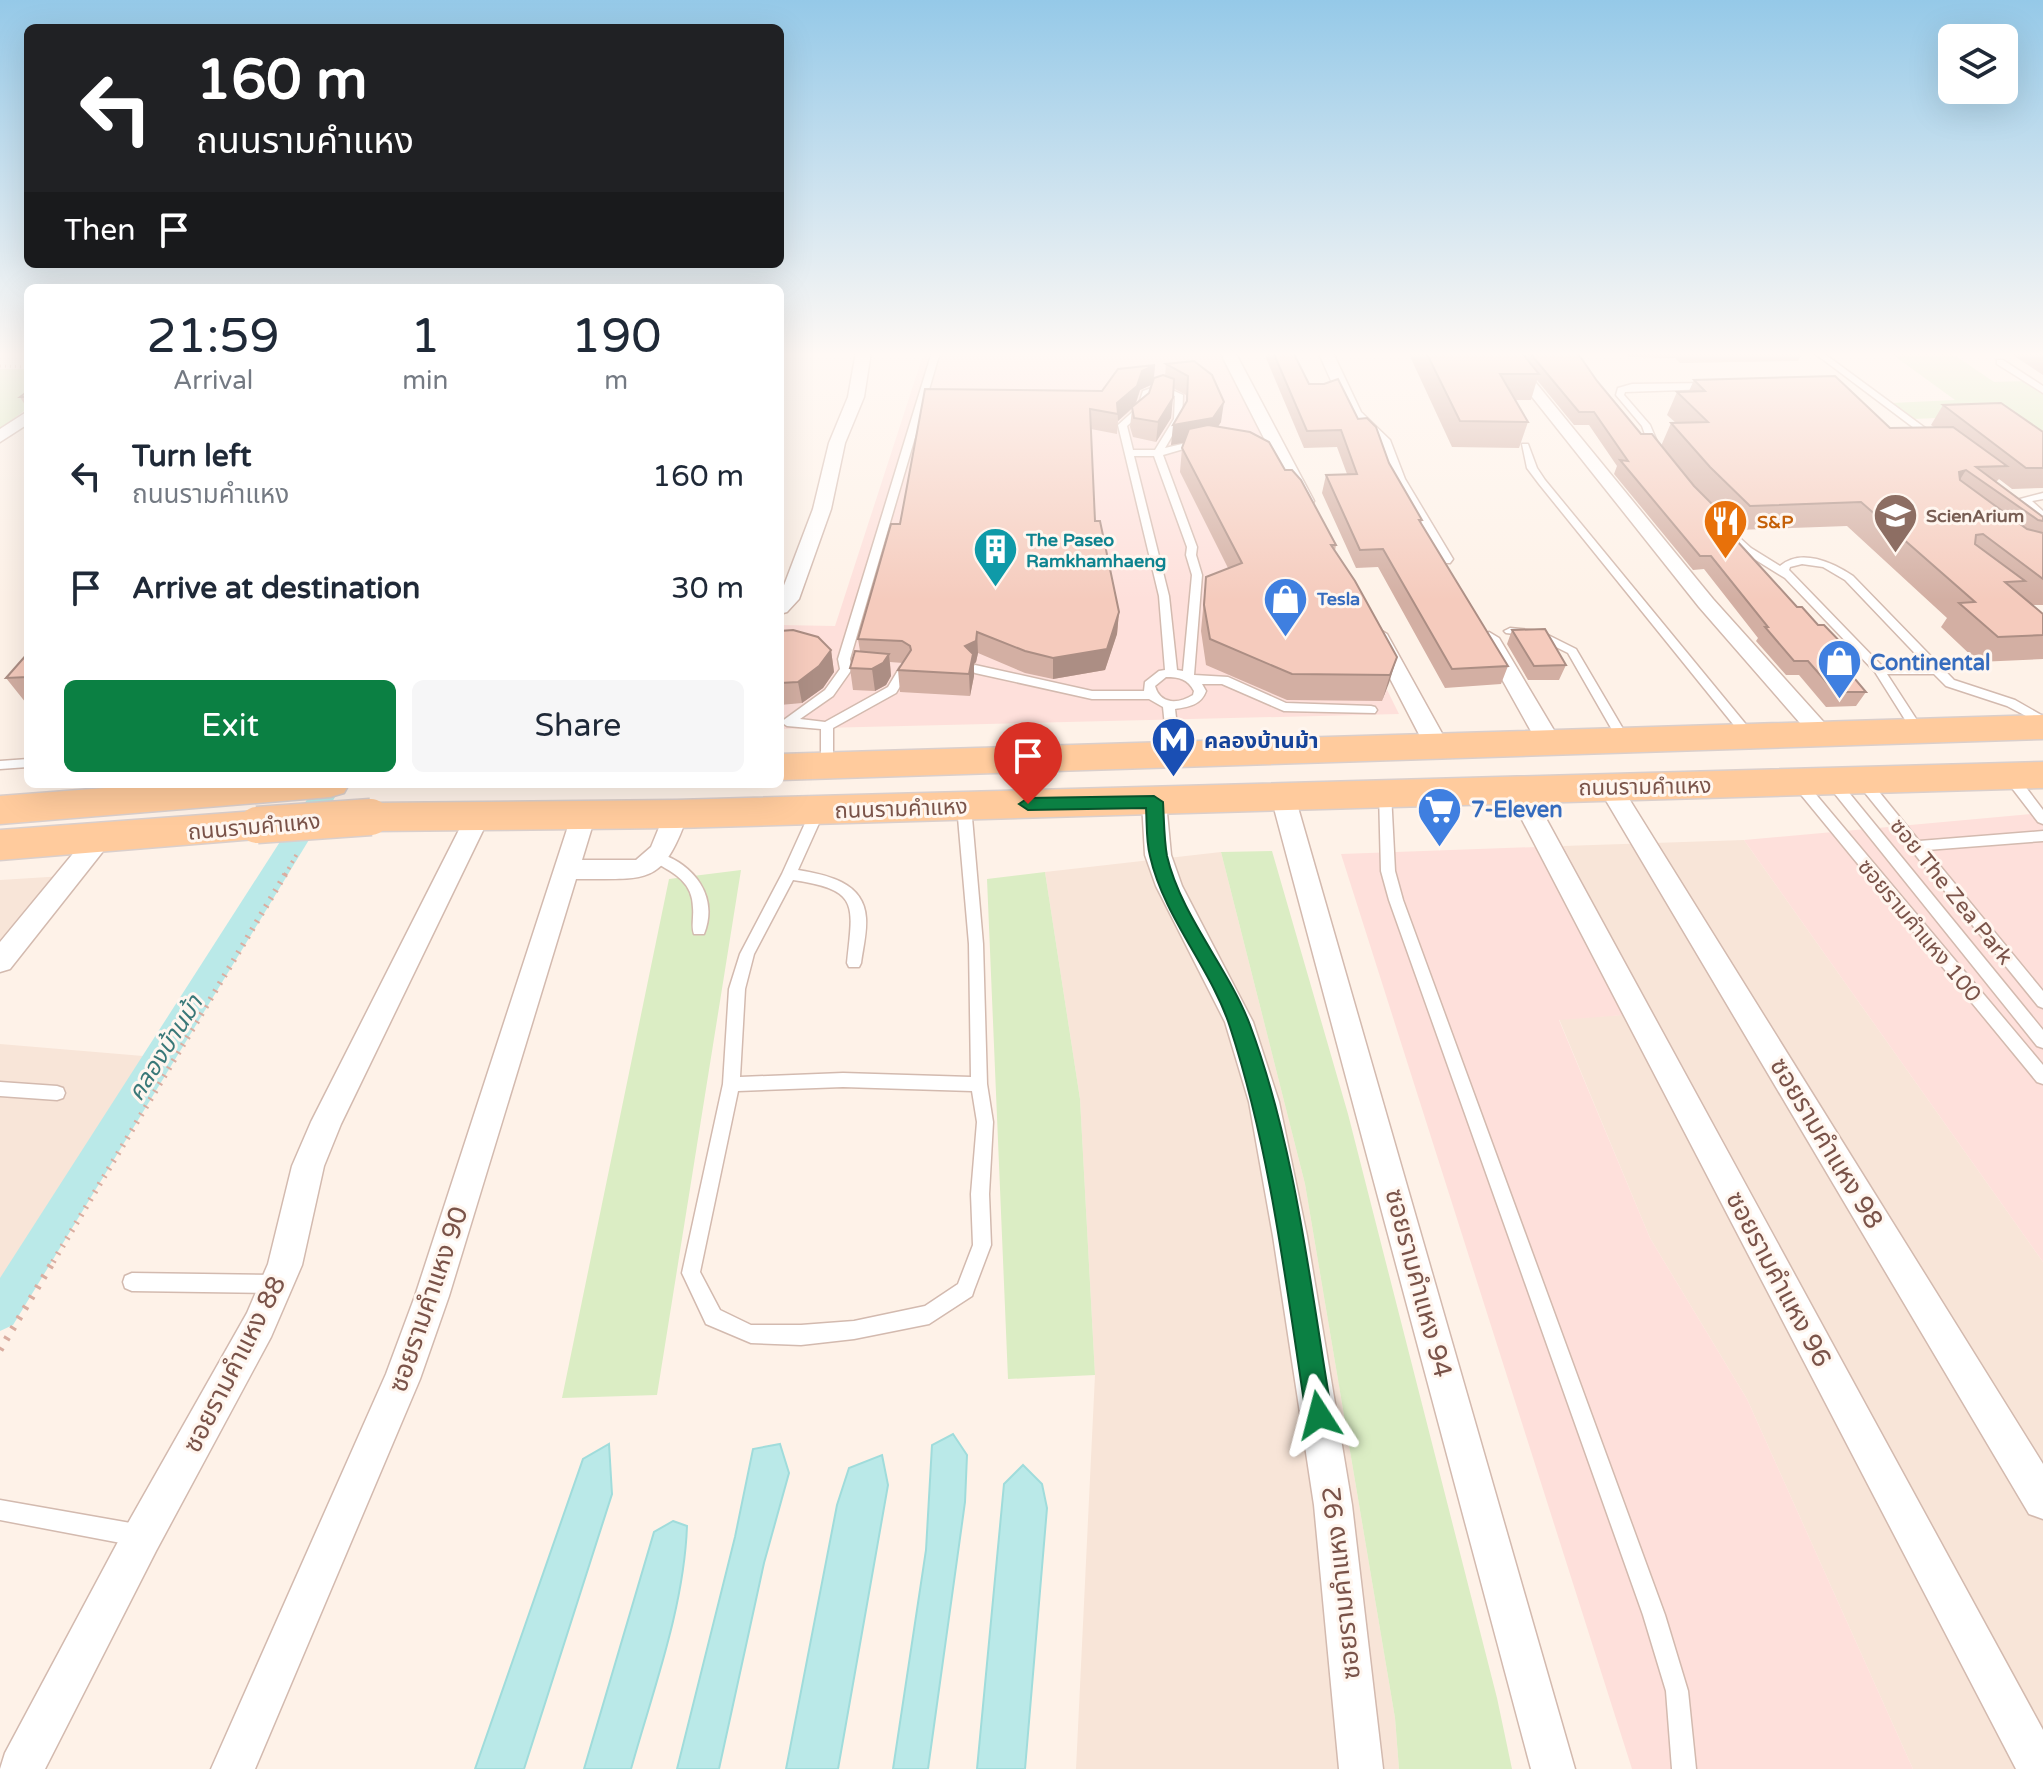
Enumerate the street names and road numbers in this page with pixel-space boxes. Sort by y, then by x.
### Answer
street label: ถนนรามคำแหง [1578,773,1712,801]
street label: ถนนรามคำแหง [834,794,968,824]
street label: ถนนรามคำแหง [187,808,321,846]
street label: ซอย The Zea Park [1884,813,2018,970]
street label: ซอยรามคำแหง 100 [1852,854,1986,1007]
street label: ซอยรามคําแหง 98 [1763,1052,1890,1234]
street label: ซอยรามคําแหง 94 [1378,1185,1459,1381]
street label: ซอยรามคําแหง 96 [1719,1186,1838,1372]
street label: ซอยรามคำแหง 90 [382,1202,475,1396]
street label: ซอยรามคำแหง 88 [177,1271,292,1458]
street label: ซอยรามคําแหง 92 [1316,1485,1367,1681]

